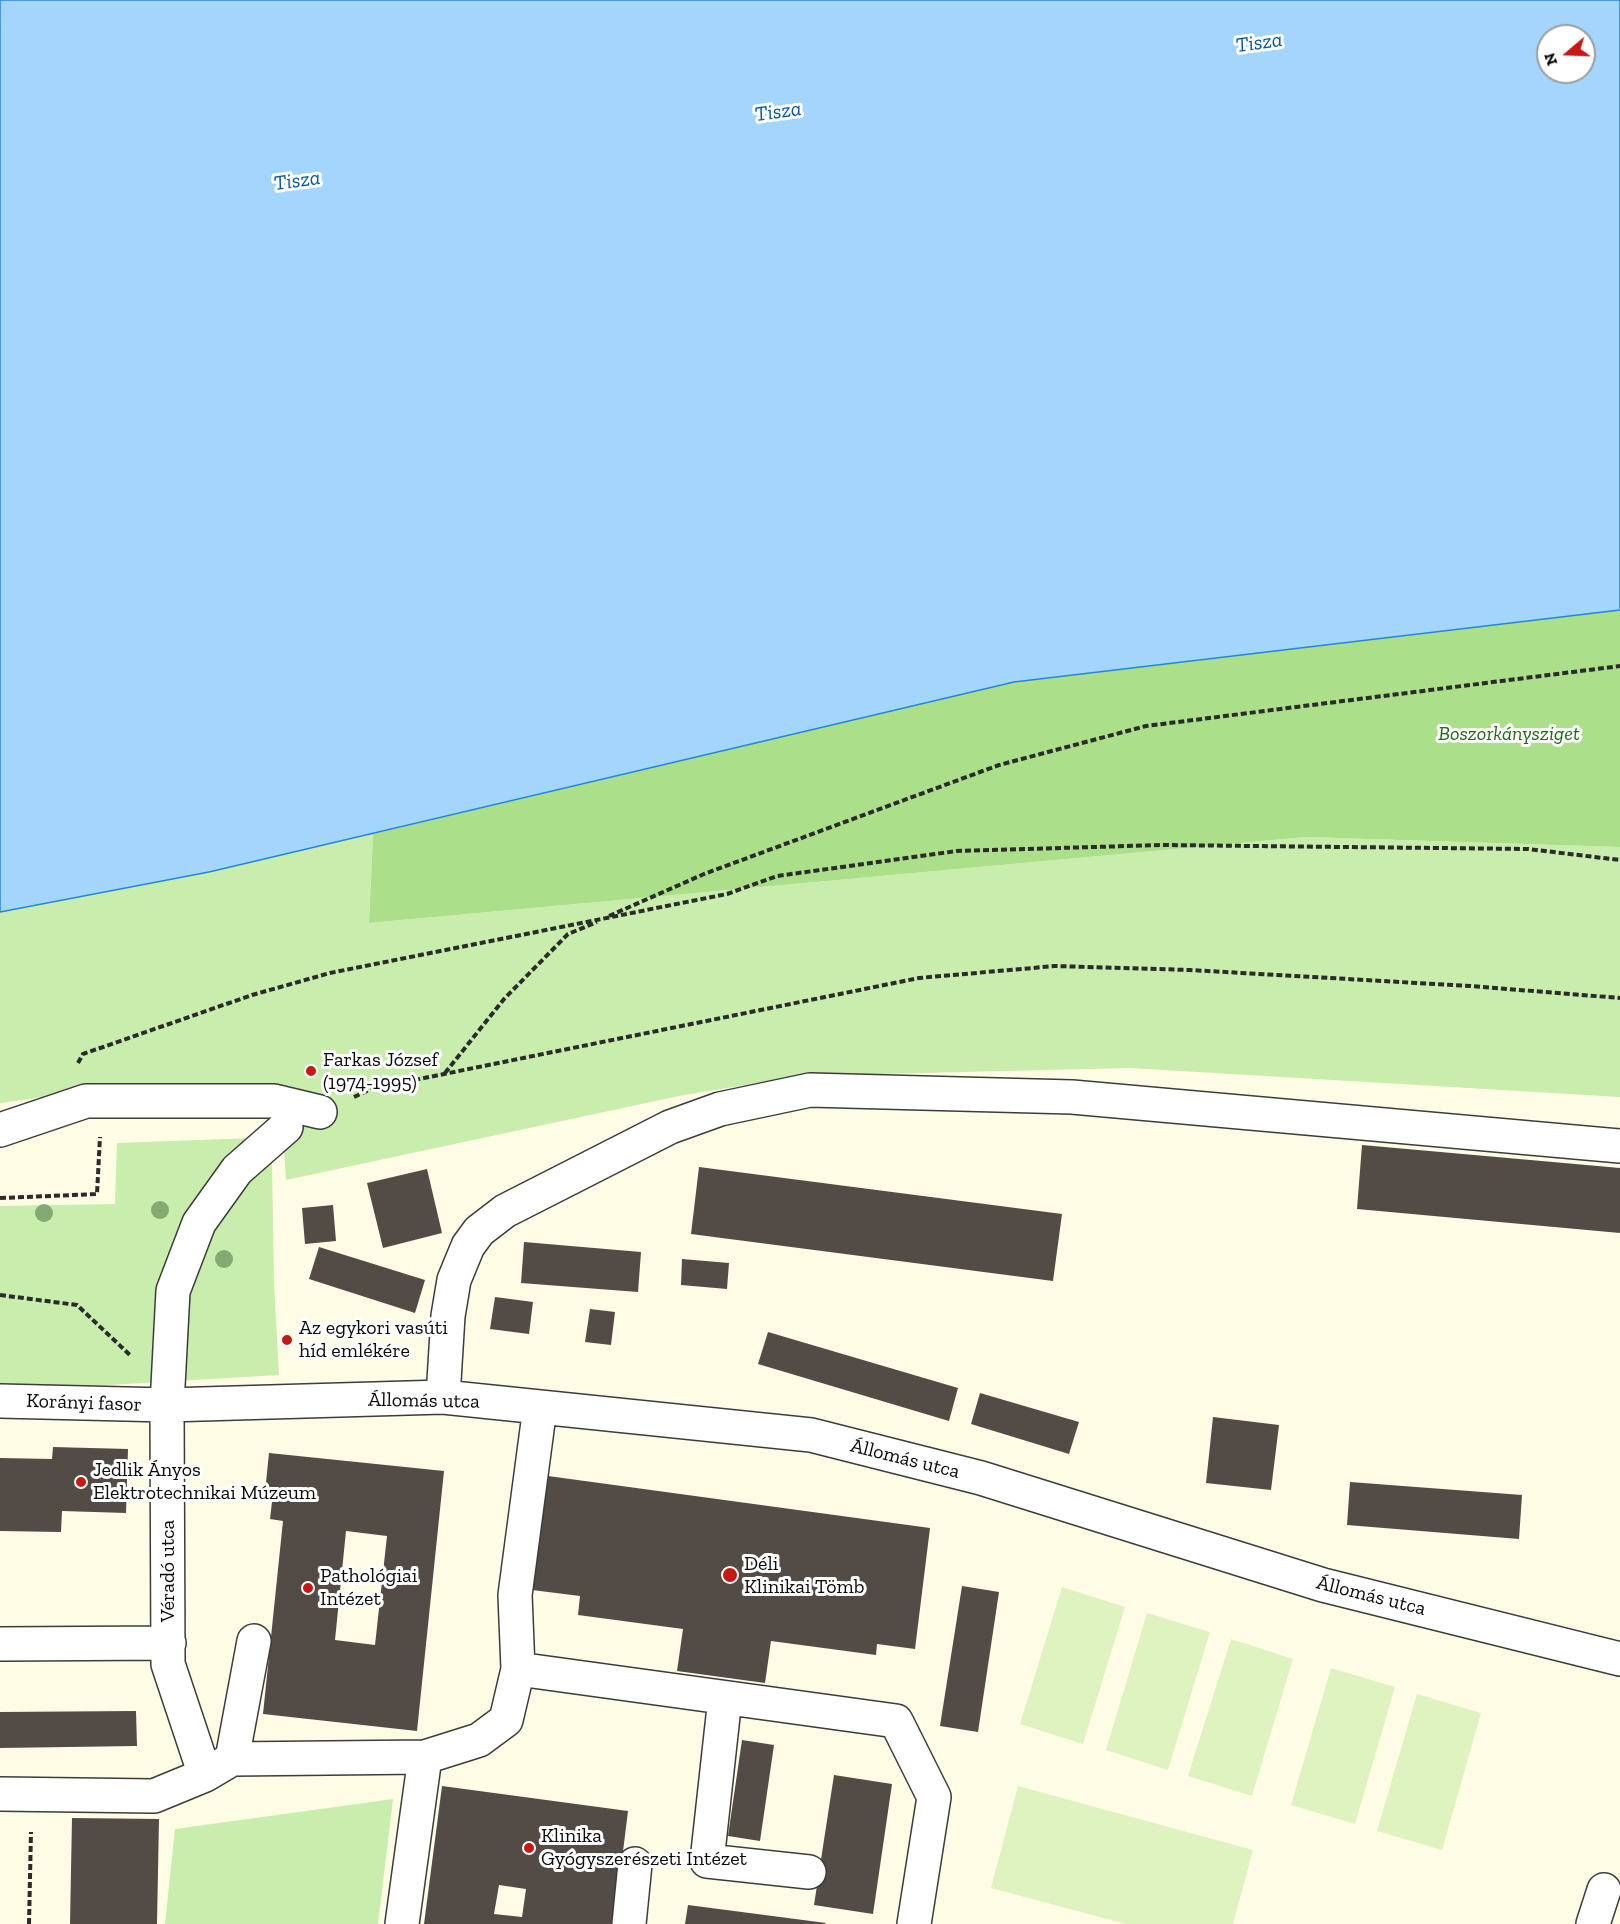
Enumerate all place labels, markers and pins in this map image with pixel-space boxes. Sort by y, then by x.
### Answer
place label: Farkas József (1974-1995) [323,1048,438,1095]
marker: Farkas József (1974-1995) [304,1064,318,1078]
place label: Az egykori vasúti híd emlékére [299,1316,448,1363]
marker: Az egykori vasúti híd emlékére [280,1333,294,1347]
place label: Jedlik Ányos Elektrotechnikai Múzeum [93,1458,316,1505]
marker: Jedlik Ányos Elektrotechnikai Múzeum [74,1475,88,1489]
place label: Déli Klinikai Tömb [744,1552,864,1599]
place label: Pathológiai Intézet [320,1564,417,1611]
marker: Déli Klinikai Tömb [721,1566,739,1584]
marker: Pathológiai Intézet [301,1581,315,1595]
place label: Klinika Gyógyszerészeti Intézet [541,1824,747,1871]
marker: Klinika Gyógyszerészeti Intézet [522,1841,536,1855]

